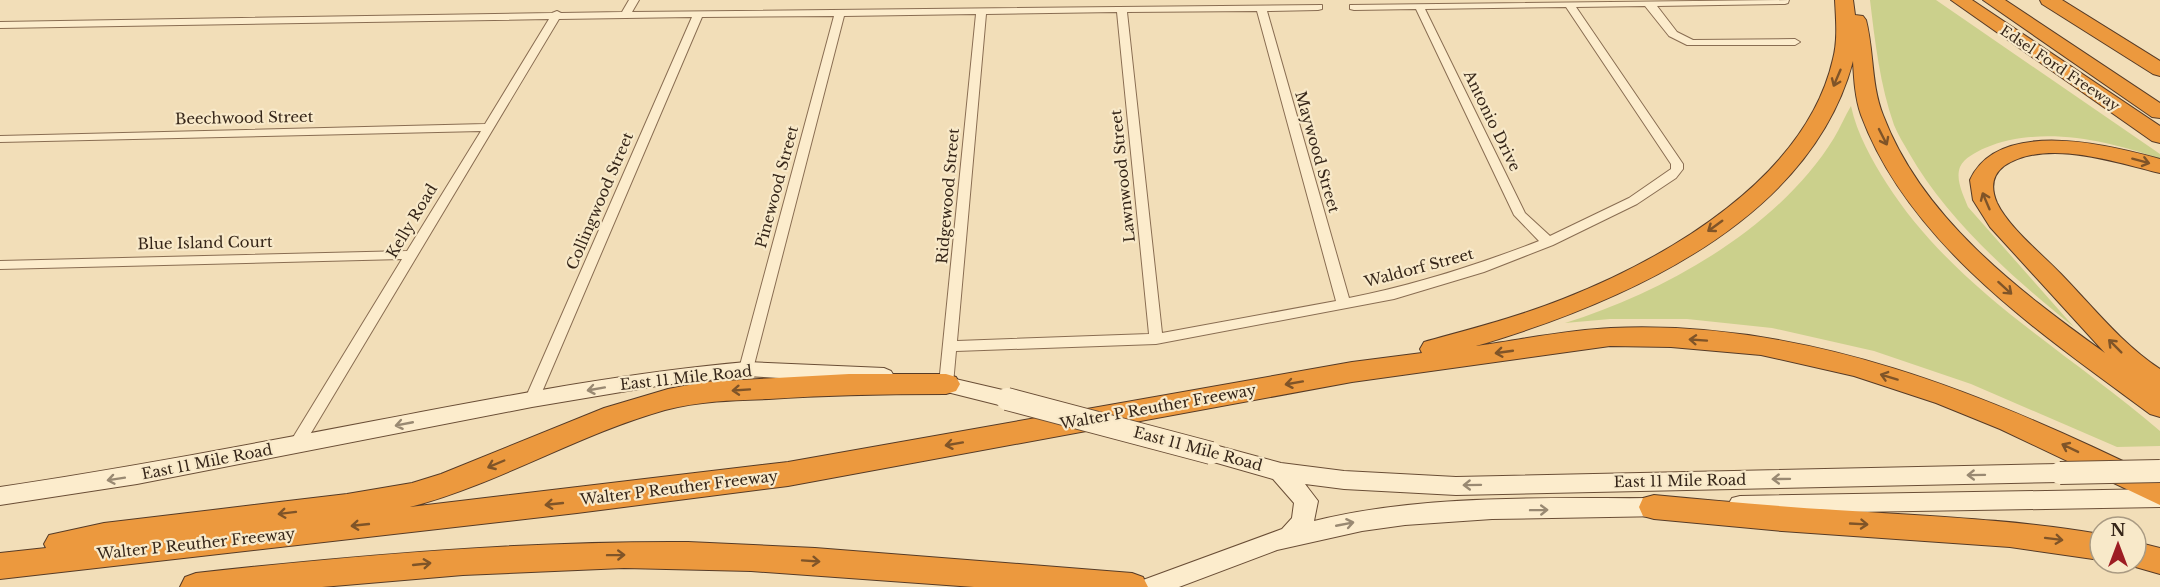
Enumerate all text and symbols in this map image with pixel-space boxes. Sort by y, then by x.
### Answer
street label: Edsel Ford Freeway [1997,21,2123,115]
street label: Antonio Drive [1459,66,1525,174]
one-way arrow [1831,69,1842,87]
street label: Maywood Street [1291,89,1344,215]
street label: Beechwood Street [175,107,314,128]
street label: Lawnwood Street [1106,108,1139,243]
street label: Pinewood Street [751,123,802,250]
street label: Ridgewood Street [932,127,963,265]
one-way arrow [1878,128,1889,146]
street label: Collingwood Street [562,129,637,273]
one-way arrow [2131,155,2150,167]
street label: Kelly Road [382,180,441,261]
one-way arrow [1980,192,1991,211]
one-way arrow [1708,220,1724,232]
street label: Blue Island Court [137,232,273,253]
street label: Waldorf Street [1361,244,1476,291]
one-way arrow [1998,281,2013,295]
one-way arrow [1688,334,1708,345]
one-way arrow [2108,338,2123,353]
one-way arrow [1495,347,1514,358]
street label: East 11 Mile Road [619,361,753,394]
one-way arrow [1880,371,1899,382]
one-way arrow [1285,377,1304,388]
street label: Walter P Reuther Freeway [1057,380,1258,433]
one-way arrow [586,383,606,394]
one-way arrow [731,384,751,395]
one-way arrow [395,419,414,430]
street label: East 11 Mile Road [1132,422,1265,475]
one-way arrow [945,439,965,450]
street label: East 11 Mile Road [140,440,274,484]
one-way arrow [2062,441,2080,453]
one-way arrow [487,459,505,470]
street label: Walter P Reuther Freeway [578,466,779,509]
one-way arrow [1966,469,1986,481]
street label: East 11 Mile Road [1613,470,1747,491]
one-way arrow [107,473,126,484]
one-way arrow [1771,473,1791,485]
one-way arrow [1463,480,1483,491]
one-way arrow [544,498,564,509]
one-way arrow [1529,504,1549,516]
one-way arrow [277,507,297,518]
north arrow [2088,515,2148,575]
one-way arrow [1335,519,1354,530]
one-way arrow [1849,519,1869,530]
one-way arrow [351,520,371,531]
text: N [2110,520,2126,540]
street label: Walter P Reuther Freeway [95,524,296,563]
one-way arrow [2043,533,2063,544]
one-way arrow [606,549,626,561]
one-way arrow [801,556,821,567]
one-way arrow [411,558,431,569]

